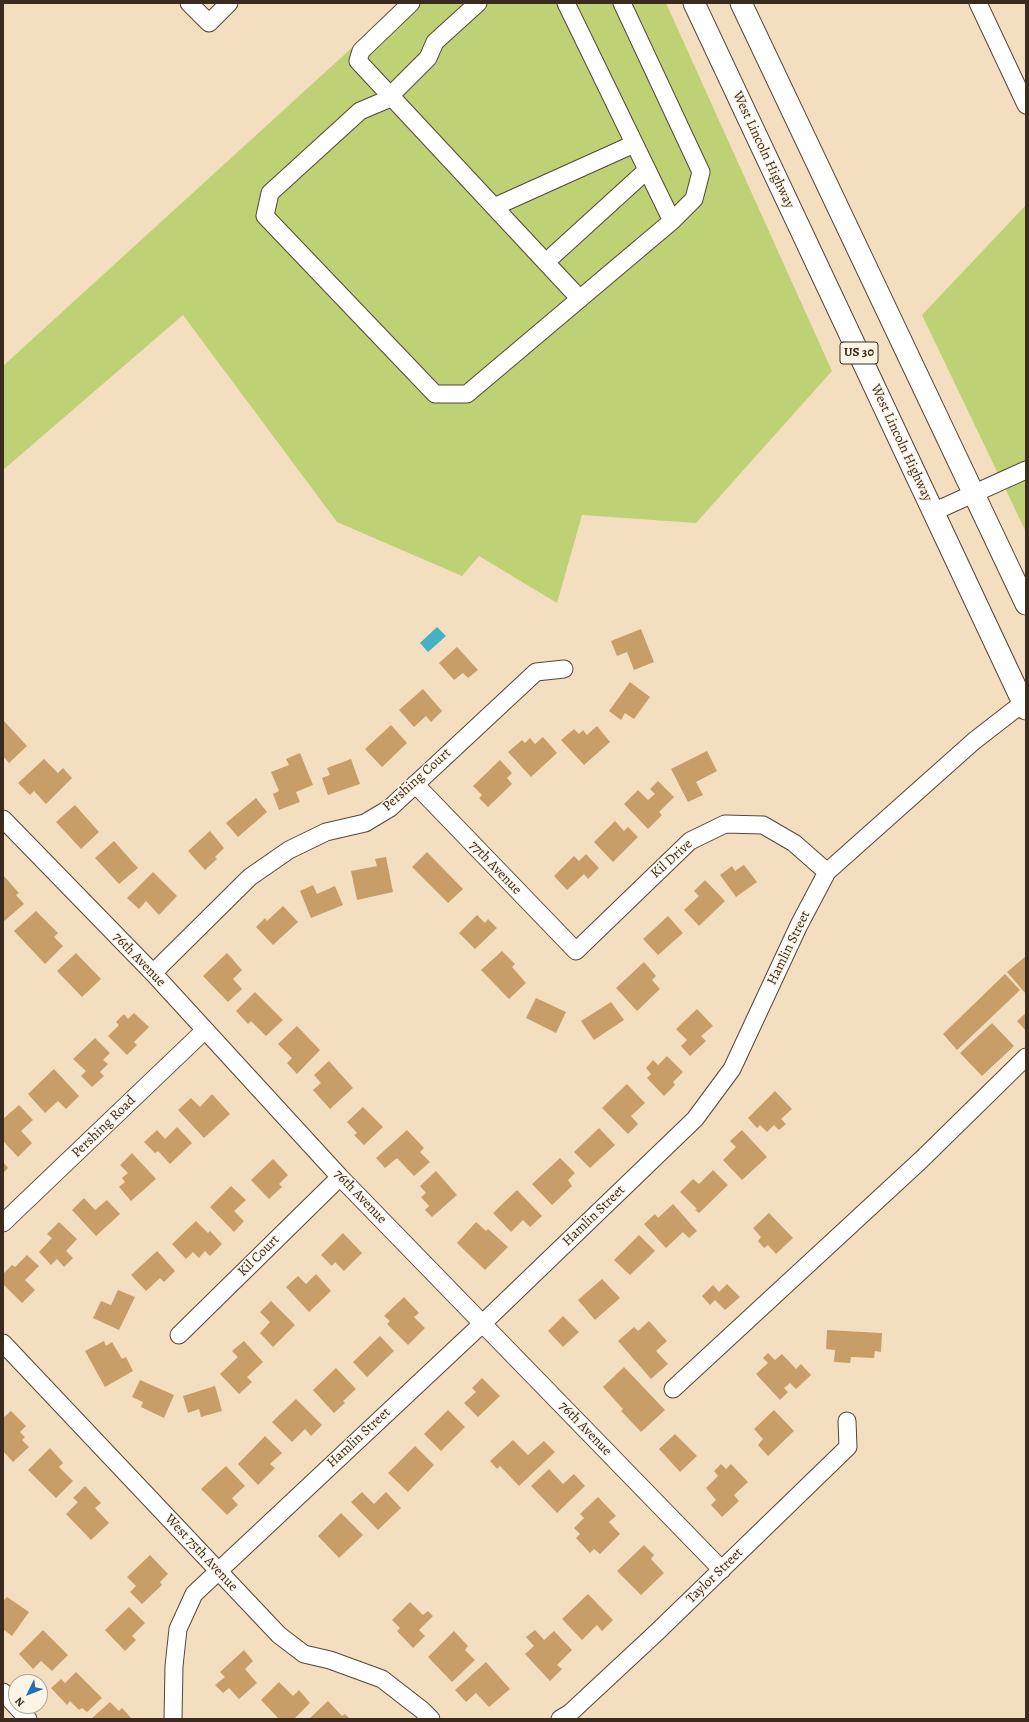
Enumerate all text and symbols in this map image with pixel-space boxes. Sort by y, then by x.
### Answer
street label: West Lincoln Highway [728,89,798,211]
road number: US 30 [840,342,878,364]
street label: West Lincoln Highway [866,382,936,504]
street label: Pershing Court [379,745,455,815]
street label: Kil Drive [648,836,696,882]
street label: 77th Avenue [465,838,525,898]
street label: Hamlin Street [764,908,814,988]
street label: 76th Avenue [109,929,169,991]
street label: Pershing Road [69,1092,139,1162]
street label: 76th Avenue [330,1166,390,1228]
street label: Hamlin Street [559,1182,629,1250]
street label: Kil Court [235,1232,283,1280]
street label: 76th Avenue [555,1398,615,1460]
street label: Hamlin Street [324,1404,394,1472]
street label: West 75th Avenue [161,1511,241,1595]
street label: Taylor Street [683,1545,747,1607]
north arrow [8,1674,48,1714]
text: N [11,1694,28,1710]

